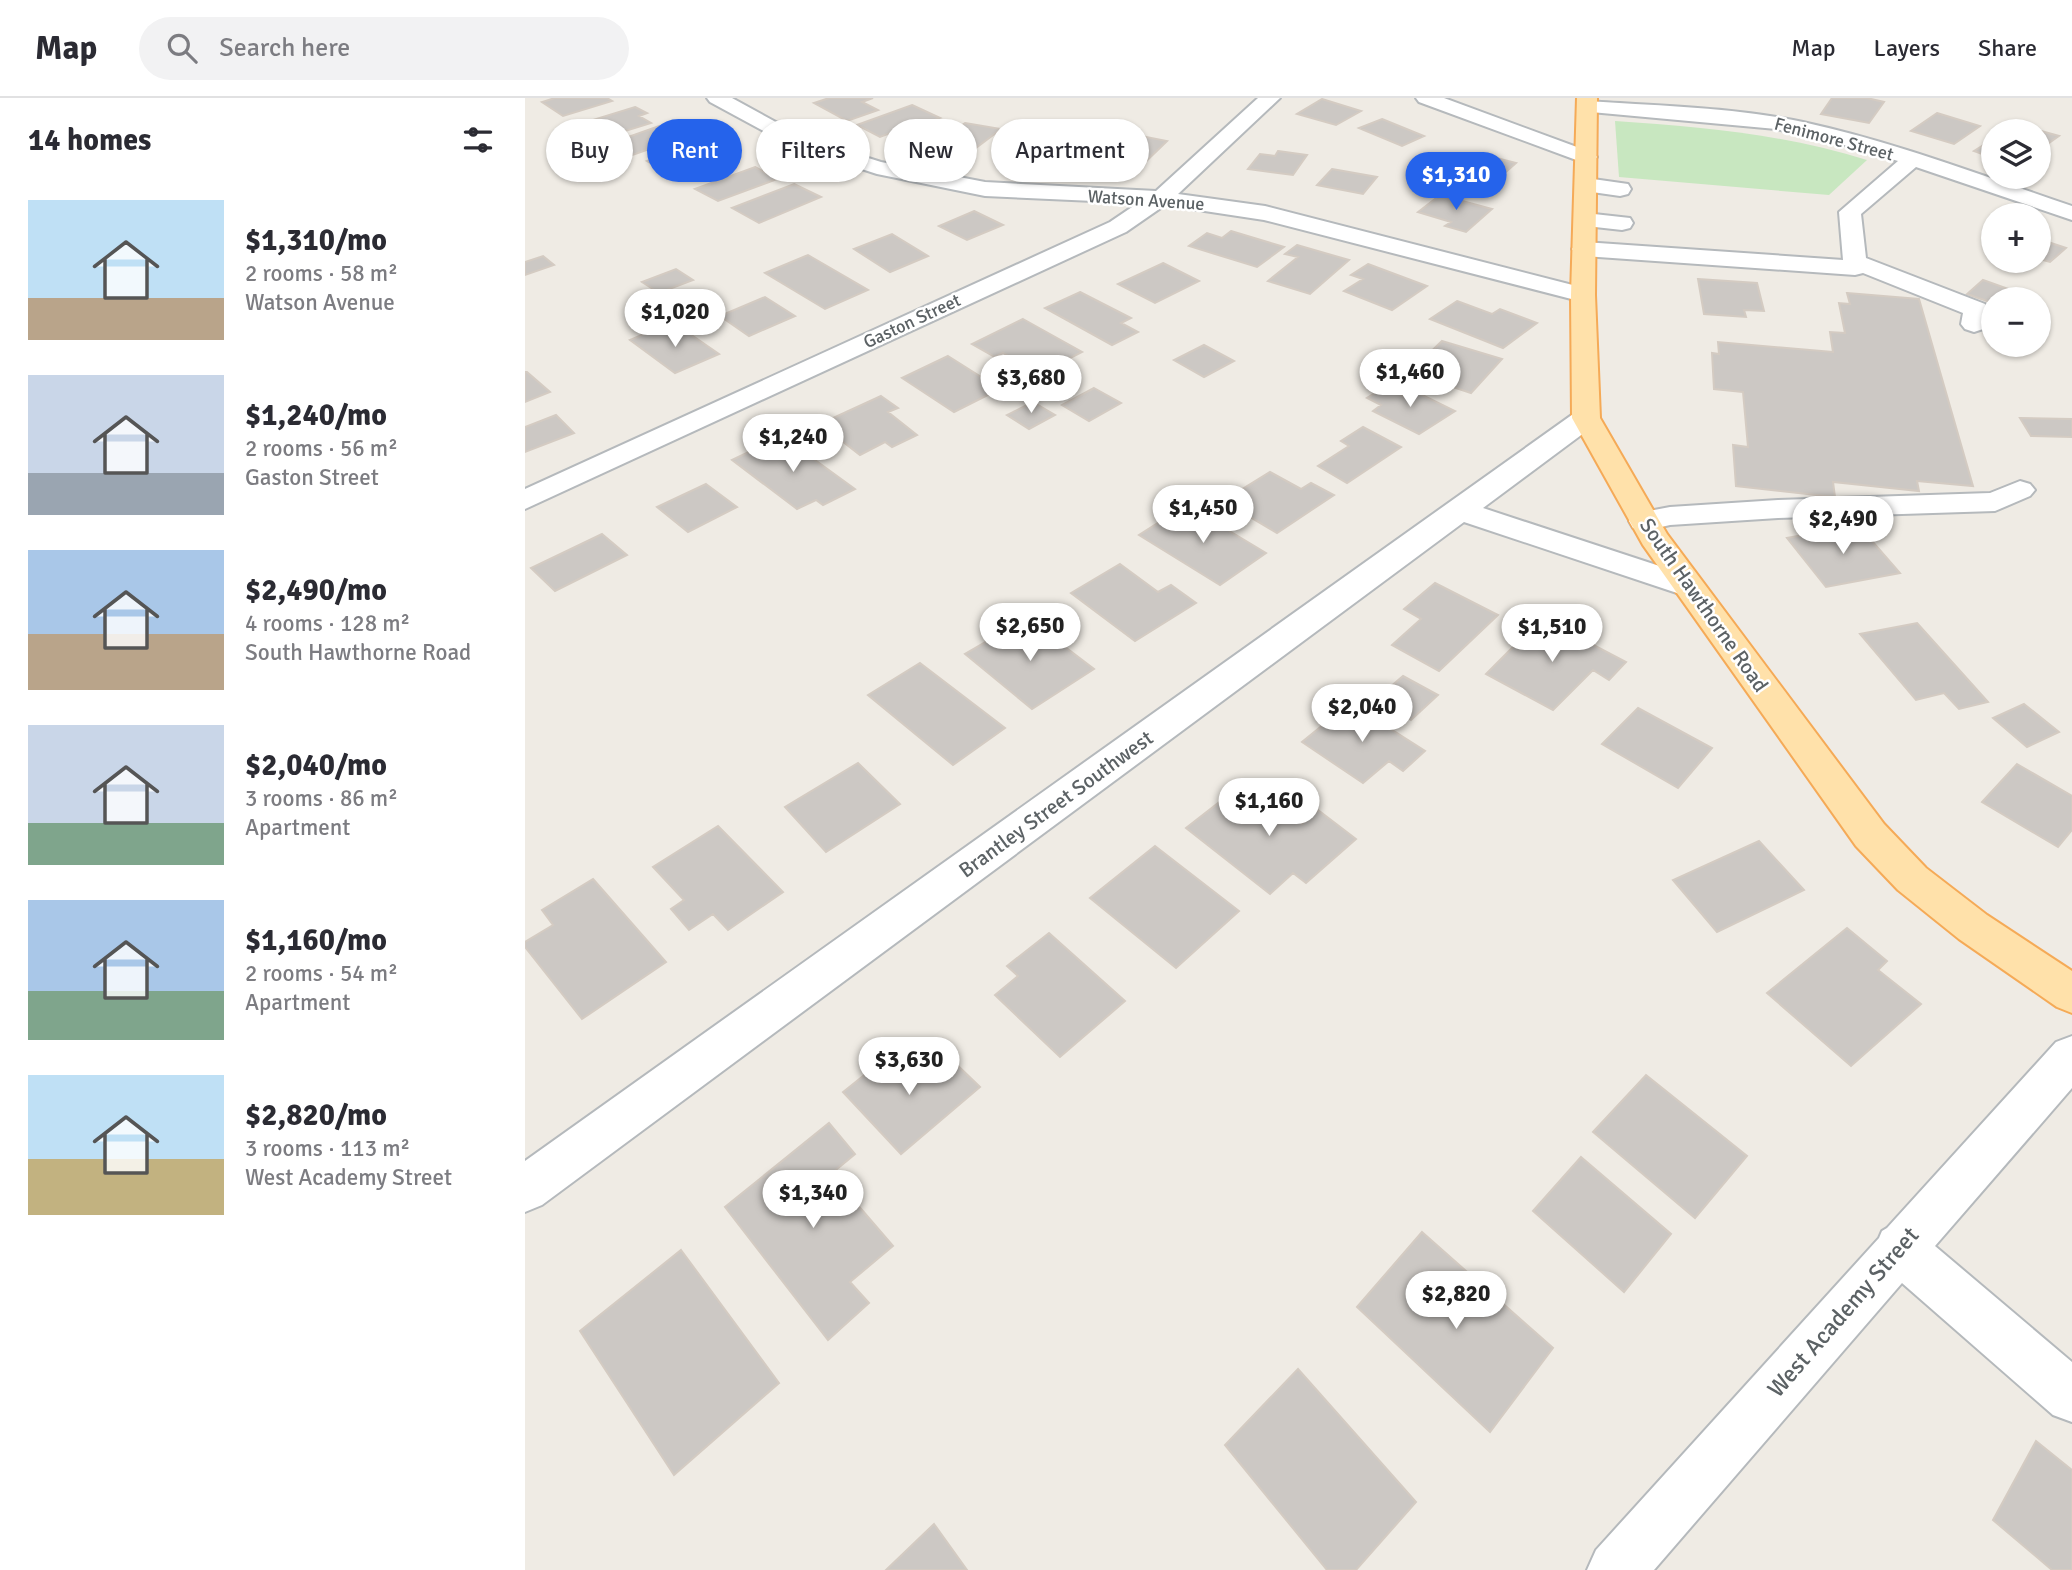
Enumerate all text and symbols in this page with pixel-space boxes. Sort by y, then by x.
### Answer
search box [139,17,629,80]
text: Map [35,28,97,69]
icon: search [163,29,201,67]
text: Search here [219,32,350,64]
text: Map [1791,33,1836,63]
text: Layers [1874,33,1940,63]
text: Share [1978,33,2037,63]
street label: Fenimore Street [1772,113,1896,165]
chip: Buy [546,119,633,182]
chip: Rent [647,119,742,182]
chip: Filters [756,119,870,182]
chip: New [884,119,977,182]
chip: Apartment [991,119,1149,182]
map controls [1981,119,2051,357]
button: layers [1981,119,2051,189]
icon: filters [459,121,497,159]
text: 14 homes [28,122,151,159]
pin: $1,310 [1399,152,1513,212]
text: $1,310 [1422,160,1490,189]
street label: Watson Avenue [1087,185,1205,215]
button: + [1981,203,2051,273]
text: $1,310/mo [245,222,387,259]
icon: home [84,228,168,312]
text: 2 rooms · 58 m² [245,259,398,288]
button: − [1981,287,2051,357]
text: Watson Avenue [245,288,395,317]
pin: $1,020 [618,289,732,349]
street label: Gaston Street [860,289,964,353]
text: $1,020 [641,297,709,326]
pin: $1,460 [1353,350,1467,409]
pin: $3,680 [974,356,1088,415]
text: $1,460 [1376,357,1444,386]
text: $3,680 [997,363,1065,392]
text: $1,240/mo [245,397,387,434]
icon: home [84,403,168,487]
pin: $1,240 [736,414,850,474]
text: $1,240 [759,422,827,451]
text: 2 rooms · 56 m² [245,434,398,463]
text: Gaston Street [245,463,379,492]
pin: $1,450 [1146,486,1260,545]
text: $1,450 [1169,493,1237,522]
pin: $2,490 [1786,496,1900,556]
text: $2,490 [1809,504,1877,533]
street label: South Hawthorne Road [1634,513,1774,697]
text: $2,490/mo [245,572,387,609]
icon: home [84,578,168,662]
pin: $2,650 [973,603,1087,663]
pin: $1,510 [1495,604,1609,664]
text: 4 rooms · 128 m² [245,609,410,638]
text: $2,650 [996,611,1064,640]
text: $1,510 [1518,612,1586,641]
text: South Hawthorne Road [245,638,471,667]
pin: $2,040 [1305,684,1419,744]
text: $2,040 [1328,692,1396,721]
street label: Brantley Street Southwest [954,725,1158,883]
text: $2,040/mo [245,747,387,784]
icon: home [84,753,168,837]
pin: $1,160 [1212,778,1326,838]
text: 3 rooms · 86 m² [245,784,398,813]
text: $1,160 [1235,786,1303,815]
text: Apartment [245,813,350,842]
text: $1,160/mo [245,922,387,959]
icon: home [84,928,168,1012]
text: 2 rooms · 54 m² [245,959,398,988]
text: Apartment [245,988,350,1017]
pin: $3,630 [852,1038,966,1097]
text: $3,630 [875,1045,943,1074]
text: $2,820/mo [245,1097,387,1134]
icon: home [84,1103,168,1187]
text: 3 rooms · 113 m² [245,1134,410,1163]
text: West Academy Street [245,1163,452,1192]
pin: $1,340 [756,1170,870,1230]
text: $1,340 [779,1178,847,1207]
street label: West Academy Street [1761,1221,1925,1403]
pin: $2,820 [1399,1272,1513,1331]
text: $2,820 [1422,1279,1490,1308]

